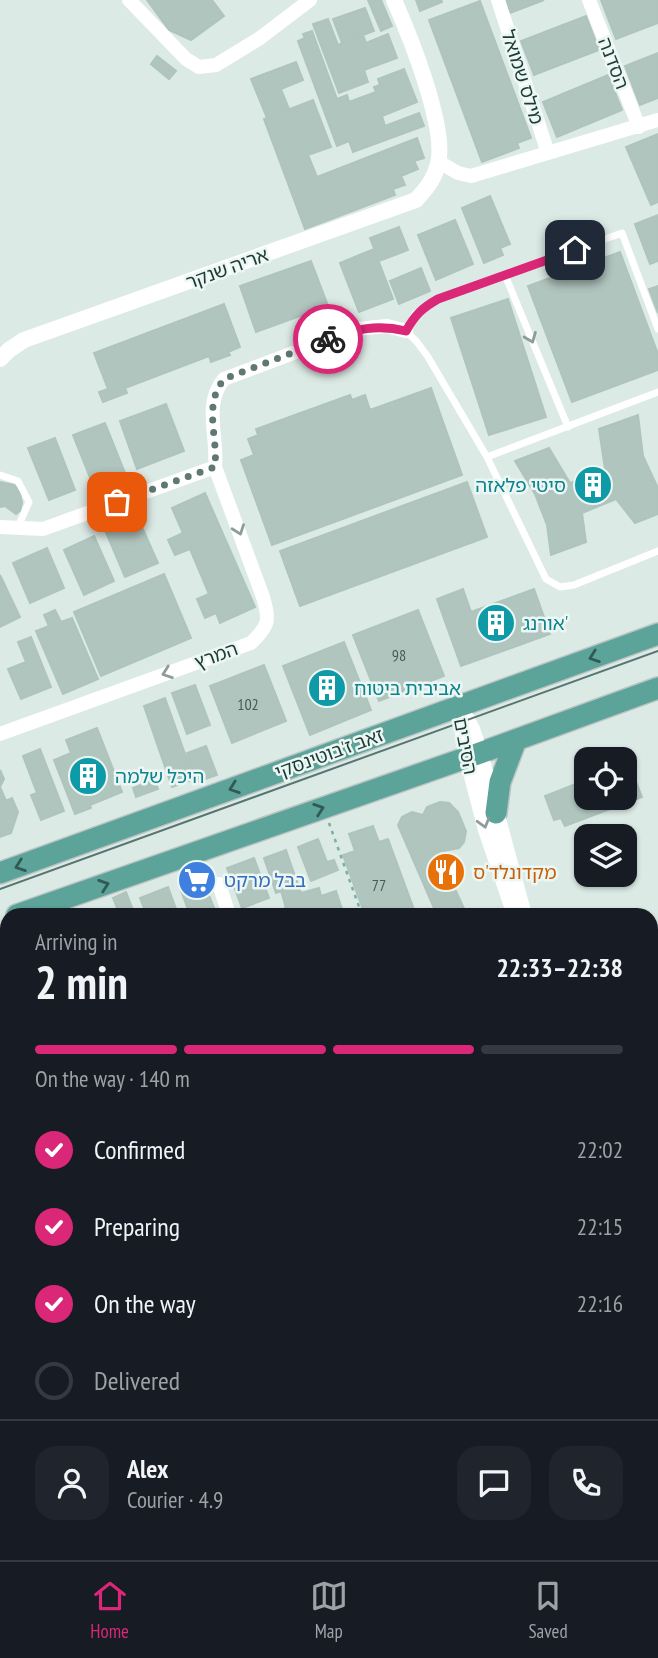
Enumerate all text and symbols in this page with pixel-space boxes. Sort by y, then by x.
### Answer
street label: מילס שמואל [496,27,550,127]
street label: הסדנה [593,34,635,92]
pin [545,220,605,280]
icon: home [556,231,594,269]
street label: אריה שנקר [182,242,272,294]
courier [293,304,363,374]
icon: bike [309,320,347,358]
one-way arrow [523,331,537,343]
building icon: סיטי פלאזה [572,464,614,506]
pin [87,472,147,532]
place label: סיטי פלאזה [475,473,566,497]
icon: bag [98,483,136,521]
one-way arrow [230,524,244,536]
building icon: אורנג' [475,602,517,644]
place label: אורנג' [523,611,568,635]
street label: המרץ [191,636,241,674]
house number: 98 [392,645,406,665]
one-way arrow [588,649,600,663]
one-way arrow [162,665,174,679]
building icon: אביבית ביטוח [306,667,348,709]
place label: אביבית ביטוח [354,676,461,700]
house number: 102 [237,694,259,714]
street label: הסיבים [449,716,483,776]
street label: זאב ז'בוטינסקי [271,722,387,784]
map controls [574,747,637,887]
button: locate [574,747,637,810]
building icon: היכל שלמה [67,755,109,797]
place label: היכל שלמה [115,764,204,788]
one-way arrow [228,780,240,794]
one-way arrow [313,803,325,817]
one-way arrow [476,817,491,829]
button: layers [574,824,637,887]
restaurant icon: מקדונלד'ס [425,851,467,893]
one-way arrow [15,858,27,872]
supermarket icon: בבל מרקט [176,859,218,901]
place label: מקדונלד'ס [473,860,557,884]
place label: בבל מרקט [224,868,306,892]
house number: 77 [372,875,386,895]
one-way arrow [98,879,110,893]
text: Arriving in [35,927,117,956]
text: 22:33–22:38 [496,951,623,984]
text: 2 min [35,952,128,1012]
text: On the way · 140 m [35,1064,190,1093]
icon: check [35,1131,73,1169]
text: Confirmed [94,1133,185,1166]
text: 22:02 [577,1135,623,1164]
icon: check [35,1208,73,1246]
text: Preparing [94,1210,180,1243]
text: 22:15 [577,1212,623,1241]
icon: check [35,1285,73,1323]
text: On the way [94,1287,196,1320]
text: 22:16 [577,1289,623,1318]
text: Delivered [94,1364,180,1397]
button: person [35,1446,109,1520]
button: chat [457,1446,531,1520]
button: phone [549,1446,623,1520]
text: Alex [127,1452,168,1485]
text: Courier · 4.9 [127,1485,223,1514]
tab: Home [90,1577,129,1643]
tab: Map [310,1577,348,1643]
tab: Saved [528,1577,568,1643]

